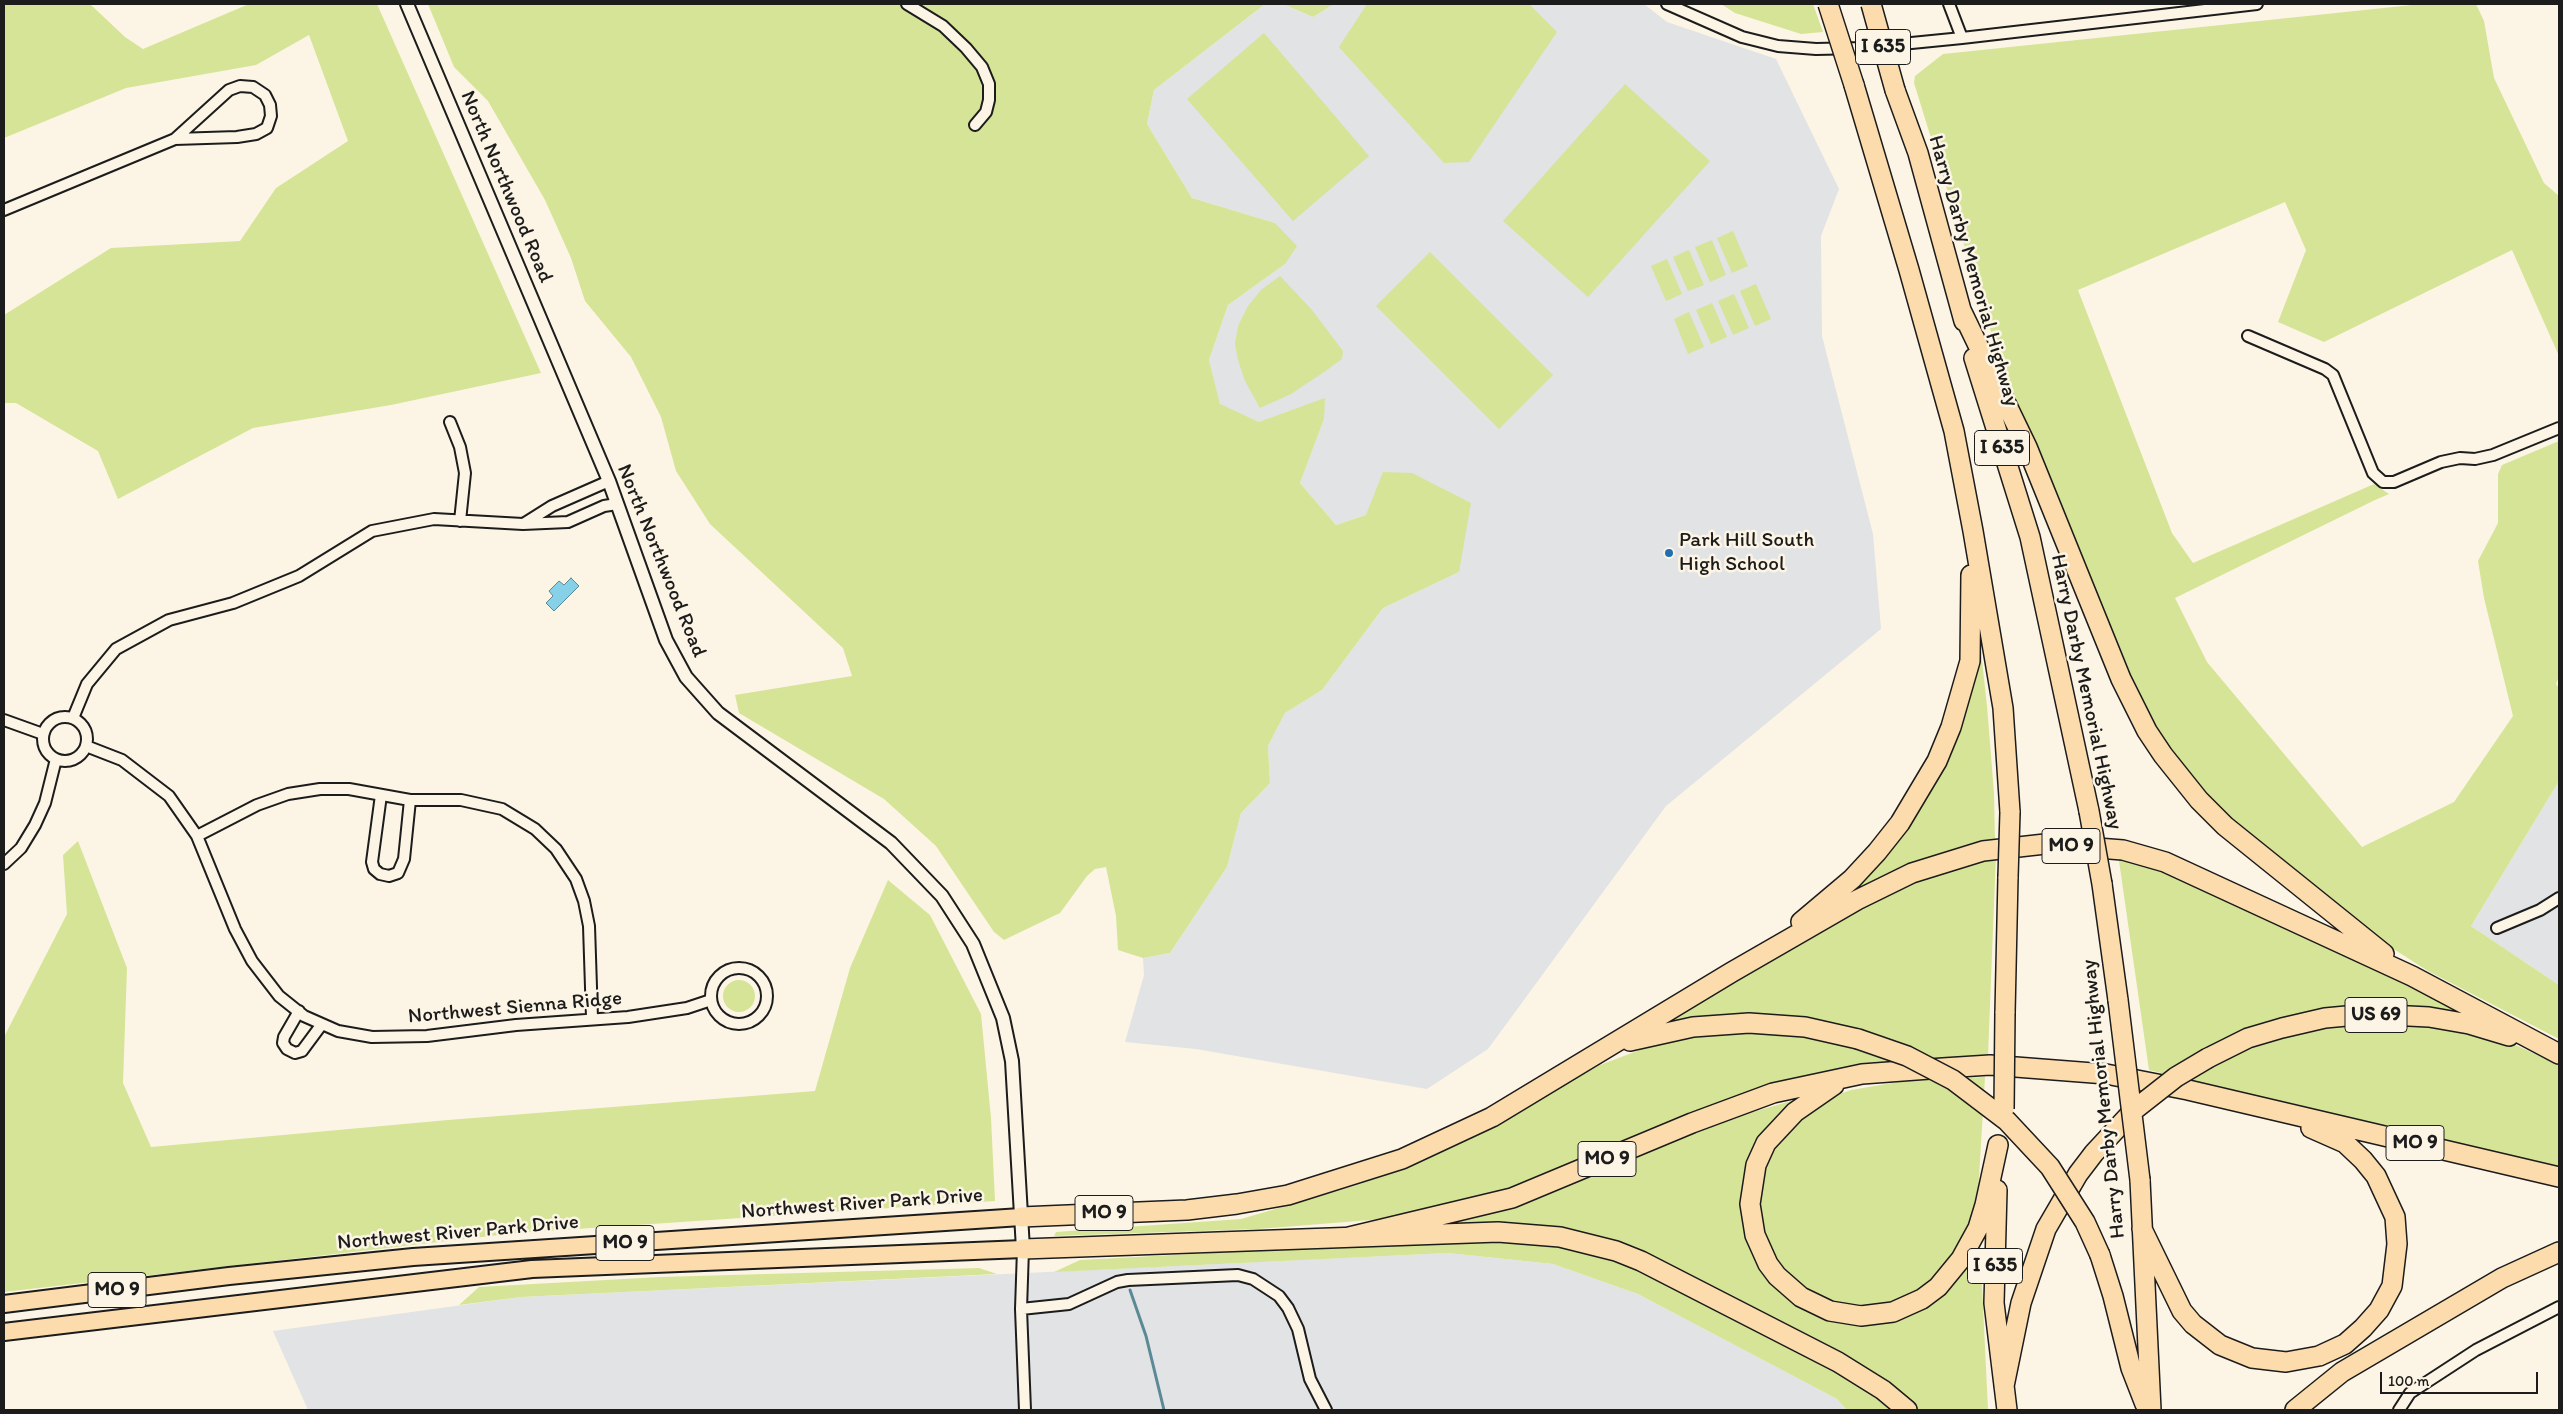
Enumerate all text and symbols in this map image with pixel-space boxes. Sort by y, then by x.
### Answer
road number: I 635 [1856,30,1910,64]
street label: North Northwood Road [454,87,558,287]
street label: Harry Darby Memorial Highway [1922,133,2024,409]
road number: I 635 [1974,430,2030,466]
street label: North Northwood Road [611,461,711,661]
place label: Park Hill South High School [1679,528,1814,578]
marker: Park Hill South High School [1663,547,1675,559]
street label: Harry Darby Memorial Highway [2044,552,2128,832]
road number: MO 9 [2042,828,2100,864]
street label: Harry Darby Memorial Highway [2077,958,2131,1240]
street label: Northwest Sienna Ridge [407,986,623,1030]
road number: US 69 [2345,998,2407,1032]
road number: MO 9 [2386,1126,2444,1160]
road number: MO 9 [1578,1142,1636,1176]
street label: Northwest River Park Drive [740,1183,984,1225]
road number: MO 9 [1075,1196,1133,1230]
street label: Northwest River Park Drive [336,1210,580,1256]
road number: MO 9 [596,1226,654,1260]
road number: I 635 [1968,1248,2022,1284]
road number: MO 9 [88,1272,146,1308]
scale bar [2383,1362,2540,1394]
text: 100 m [2388,1372,2429,1390]

